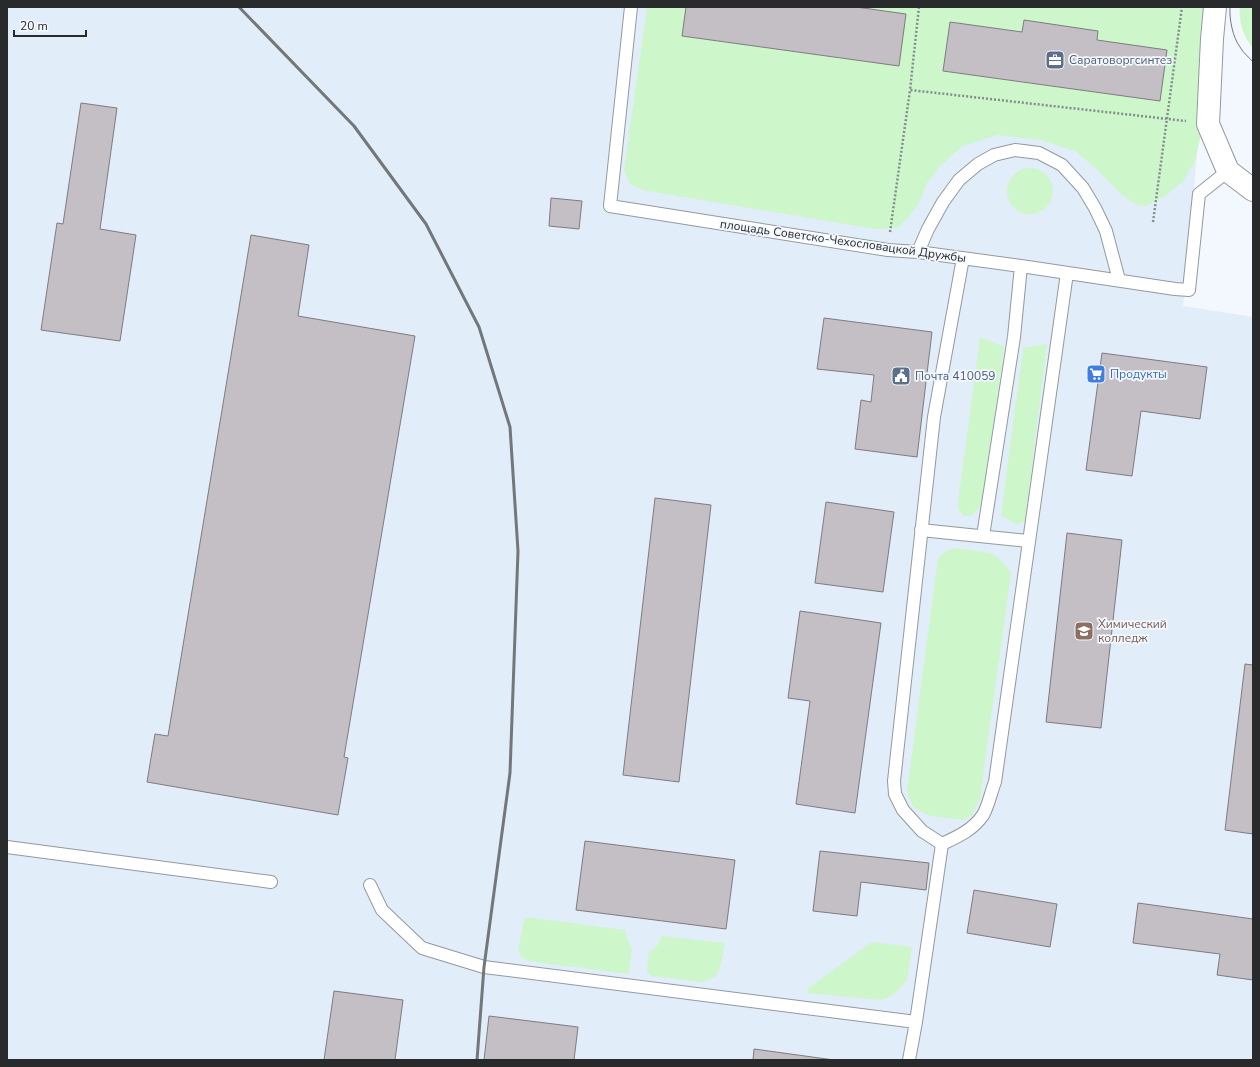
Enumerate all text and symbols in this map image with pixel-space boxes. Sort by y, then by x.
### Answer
scale bar [14,12,86,38]
text: 20 m [20,18,48,34]
office icon: Саратоворгсинтез [1044,49,1066,71]
place label: Саратоворгсинтез [1069,52,1172,68]
street label: площадь Советско-Чехословацкой Дружбы [719,216,967,266]
supermarket icon: Продукты [1085,363,1107,385]
public building icon: Почта 410059 [890,365,912,387]
place label: Продукты [1110,366,1167,382]
place label: Почта 410059 [915,368,996,384]
place label: Химический колледж [1098,616,1167,646]
school or university icon: Химический колледж [1073,620,1095,642]

